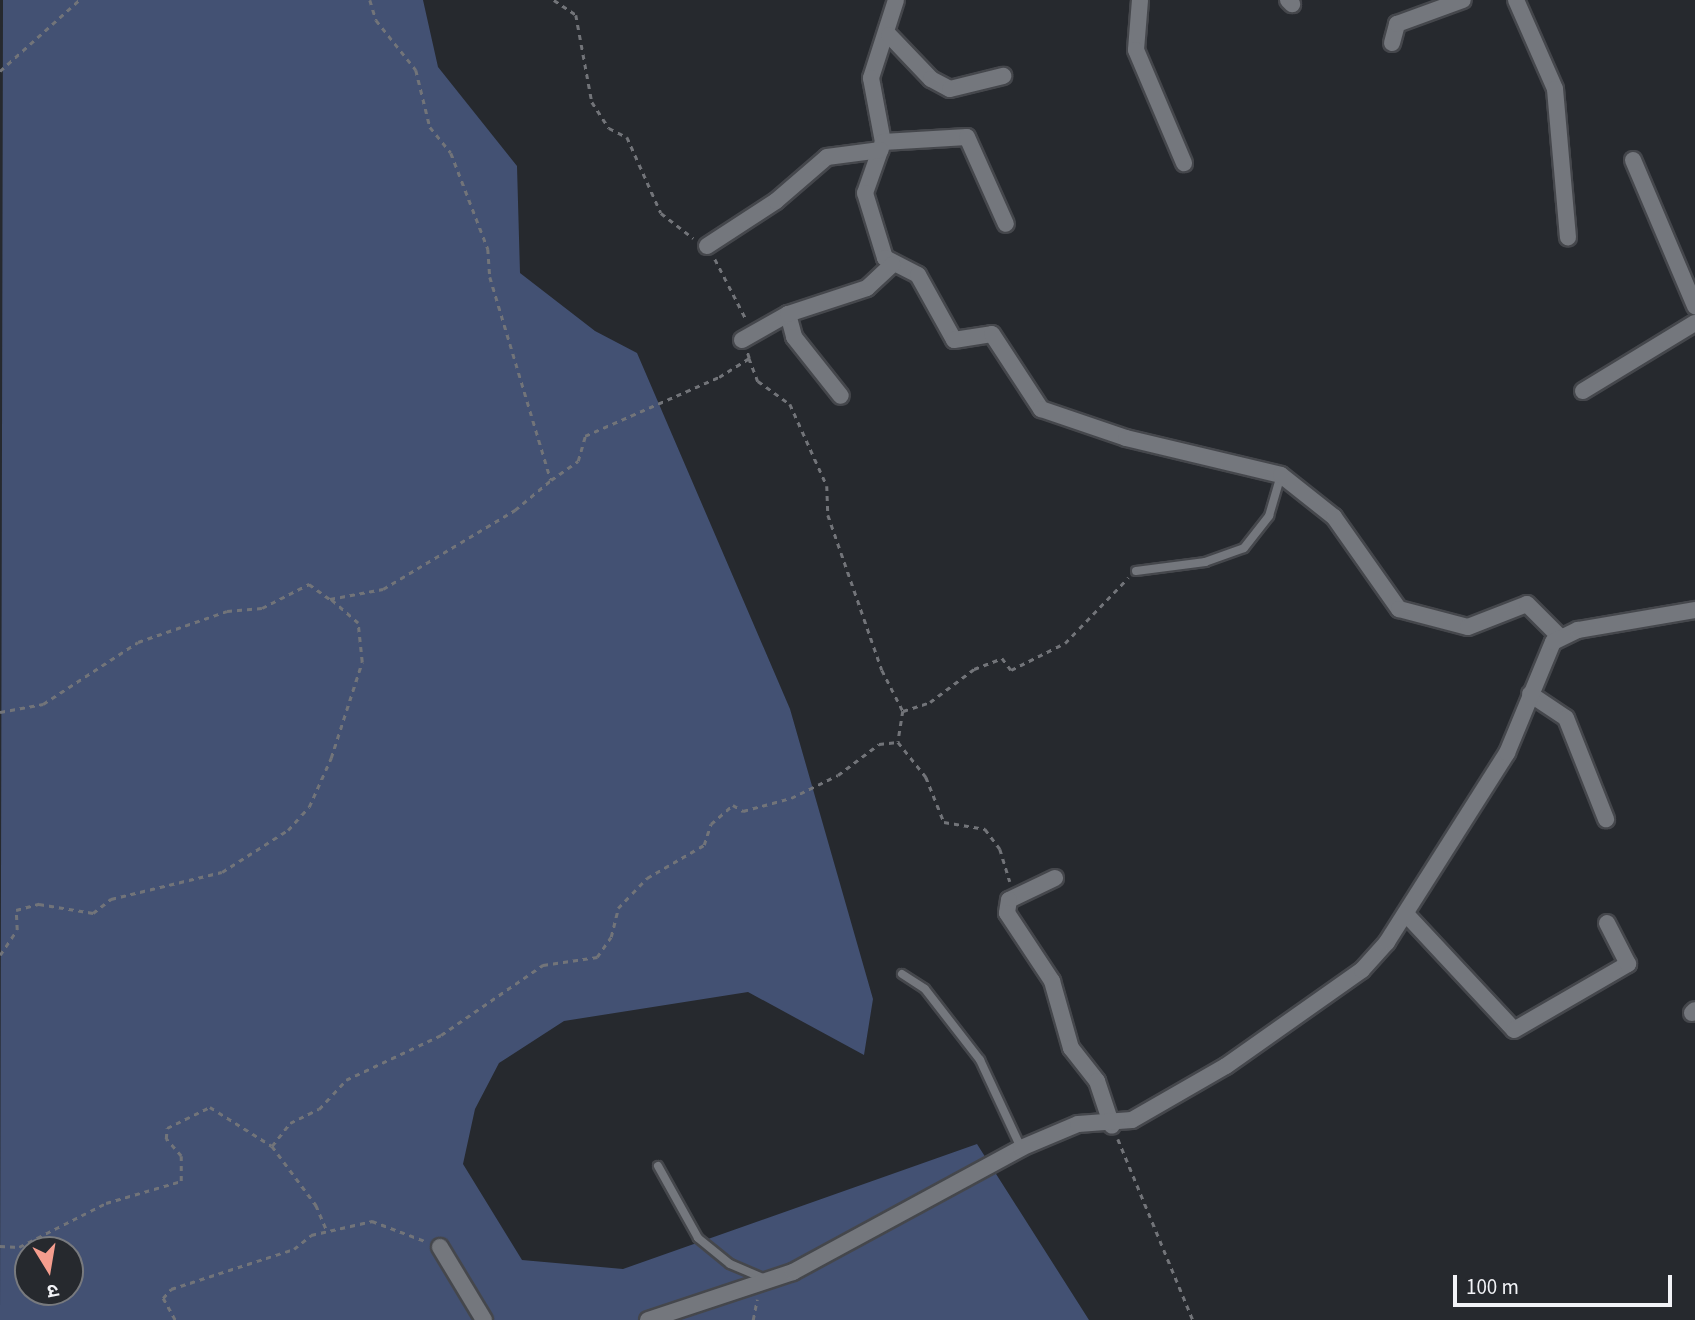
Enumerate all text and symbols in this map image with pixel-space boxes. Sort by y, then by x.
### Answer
north arrow [14,1236,84,1306]
scale bar [1457,1260,1676,1304]
text: 100 m [1466,1272,1519,1302]
text: उ [45,1276,61,1304]

